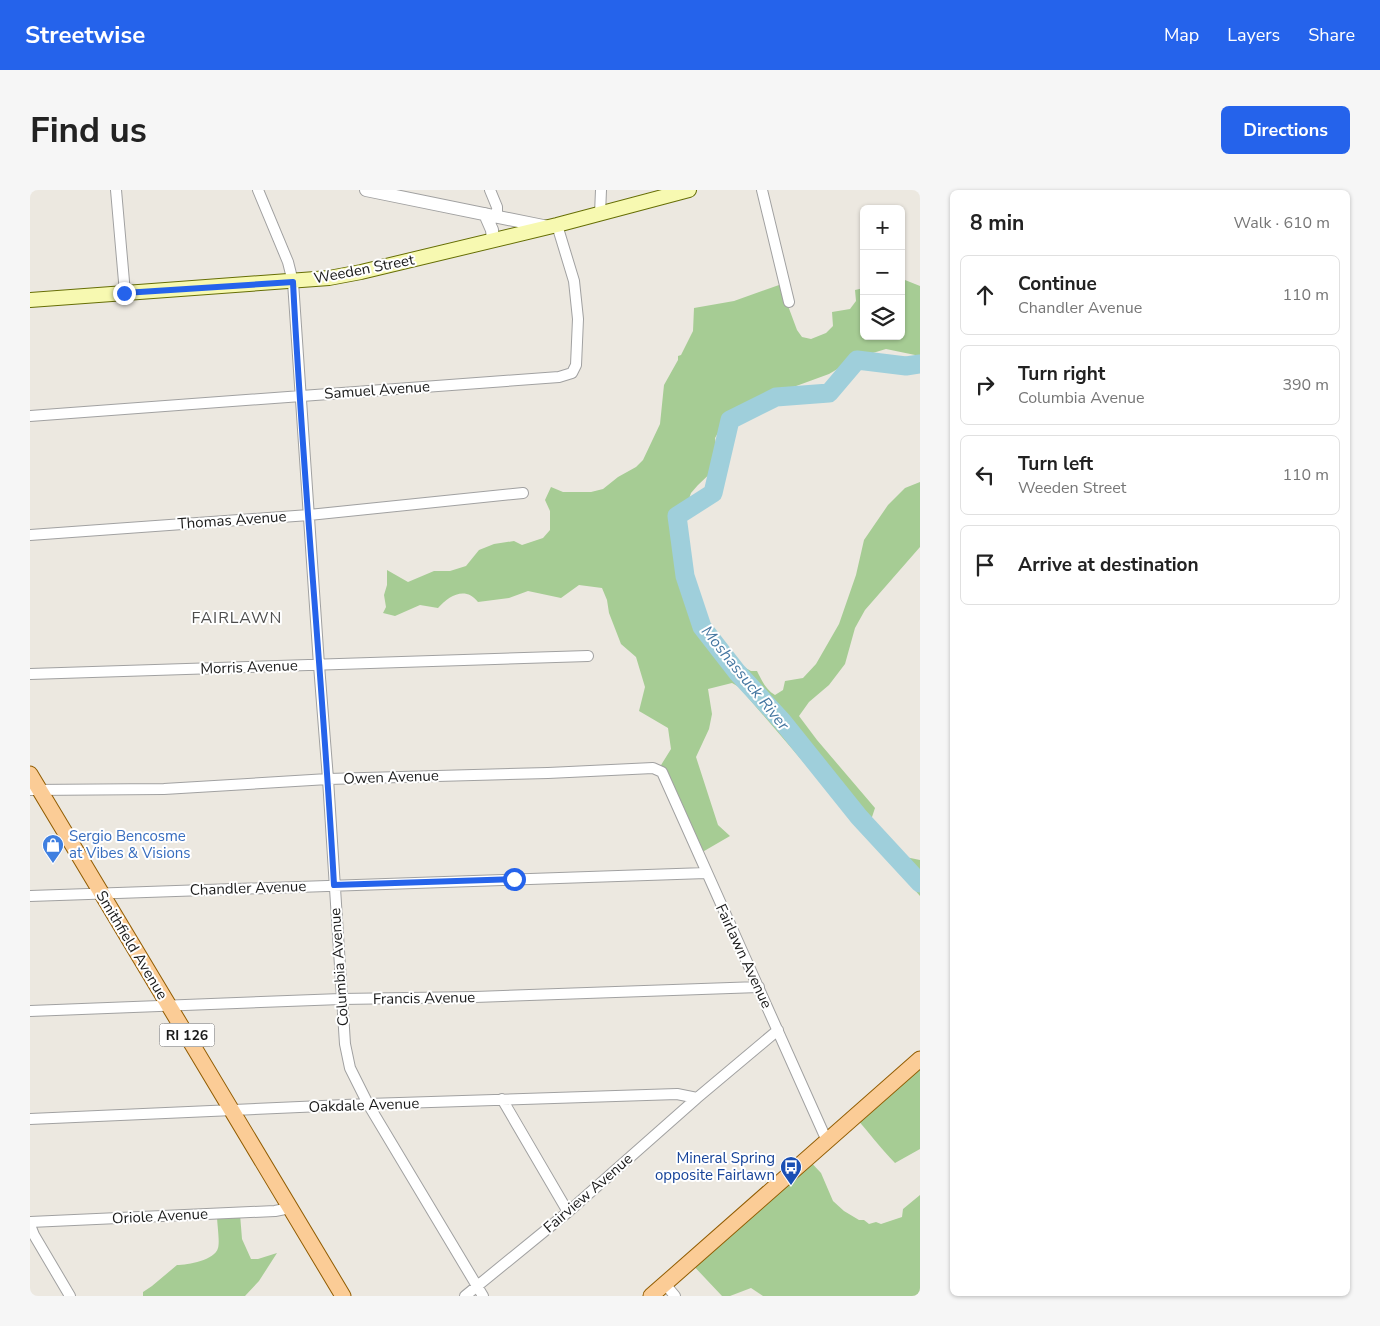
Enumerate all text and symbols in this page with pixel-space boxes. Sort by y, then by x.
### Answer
text: Streetwise [25,19,145,51]
text: Map [1164,23,1199,47]
text: Layers [1227,23,1280,47]
text: Share [1308,23,1355,47]
button: Directions [1221,106,1350,154]
text: Find us [30,107,147,154]
map controls [860,205,905,340]
button: + [860,205,905,250]
text: 8 min [970,209,1024,237]
text: Walk · 610 m [1234,212,1330,234]
street label: Weeden Street [312,249,417,289]
button: − [860,250,905,295]
text: Continue [1018,271,1097,297]
icon: ahead [971,281,999,309]
route end [113,282,136,305]
text: 110 m [1282,284,1329,306]
button: layers [860,295,905,340]
text: Chandler Avenue [1018,297,1142,319]
text: Turn right [1018,361,1105,387]
icon: right [971,371,999,399]
text: 390 m [1282,374,1329,396]
street label: Samuel Avenue [324,376,430,404]
text: Columbia Avenue [1018,387,1145,409]
text: Turn left [1018,451,1093,477]
icon: left [971,461,999,489]
text: 110 m [1282,464,1329,486]
text: Weeden Street [1018,477,1126,499]
street label: Thomas Avenue [177,506,287,534]
icon: arrive [971,551,999,579]
text: Arrive at destination [1018,552,1199,578]
district label: FAIRLAWN [192,607,282,629]
water label: Moshassuck River [696,621,795,736]
street label: Morris Avenue [200,655,298,679]
street label: Owen Avenue [343,765,439,789]
place label: Sergio Bencosme at Vibes & Visions [69,826,191,863]
shop icon: Sergio Bencosme at Vibes & Visions [41,833,65,864]
route start [503,868,526,891]
street label: Chandler Avenue [189,876,307,900]
street label: Smithfield Avenue [92,887,172,1003]
street label: Fairlawn Avenue [711,901,777,1011]
street label: Columbia Avenue [325,907,353,1027]
street label: Francis Avenue [373,987,475,1009]
road number: RI 126 [160,1024,214,1046]
street label: Oakdale Avenue [308,1093,420,1117]
place label: Mineral Spring opposite Fairlawn [655,1148,775,1185]
street label: Fairview Avenue [539,1149,637,1237]
bus stop icon: Mineral Spring opposite Fairlawn [779,1155,803,1186]
street label: Oriole Avenue [112,1204,208,1228]

